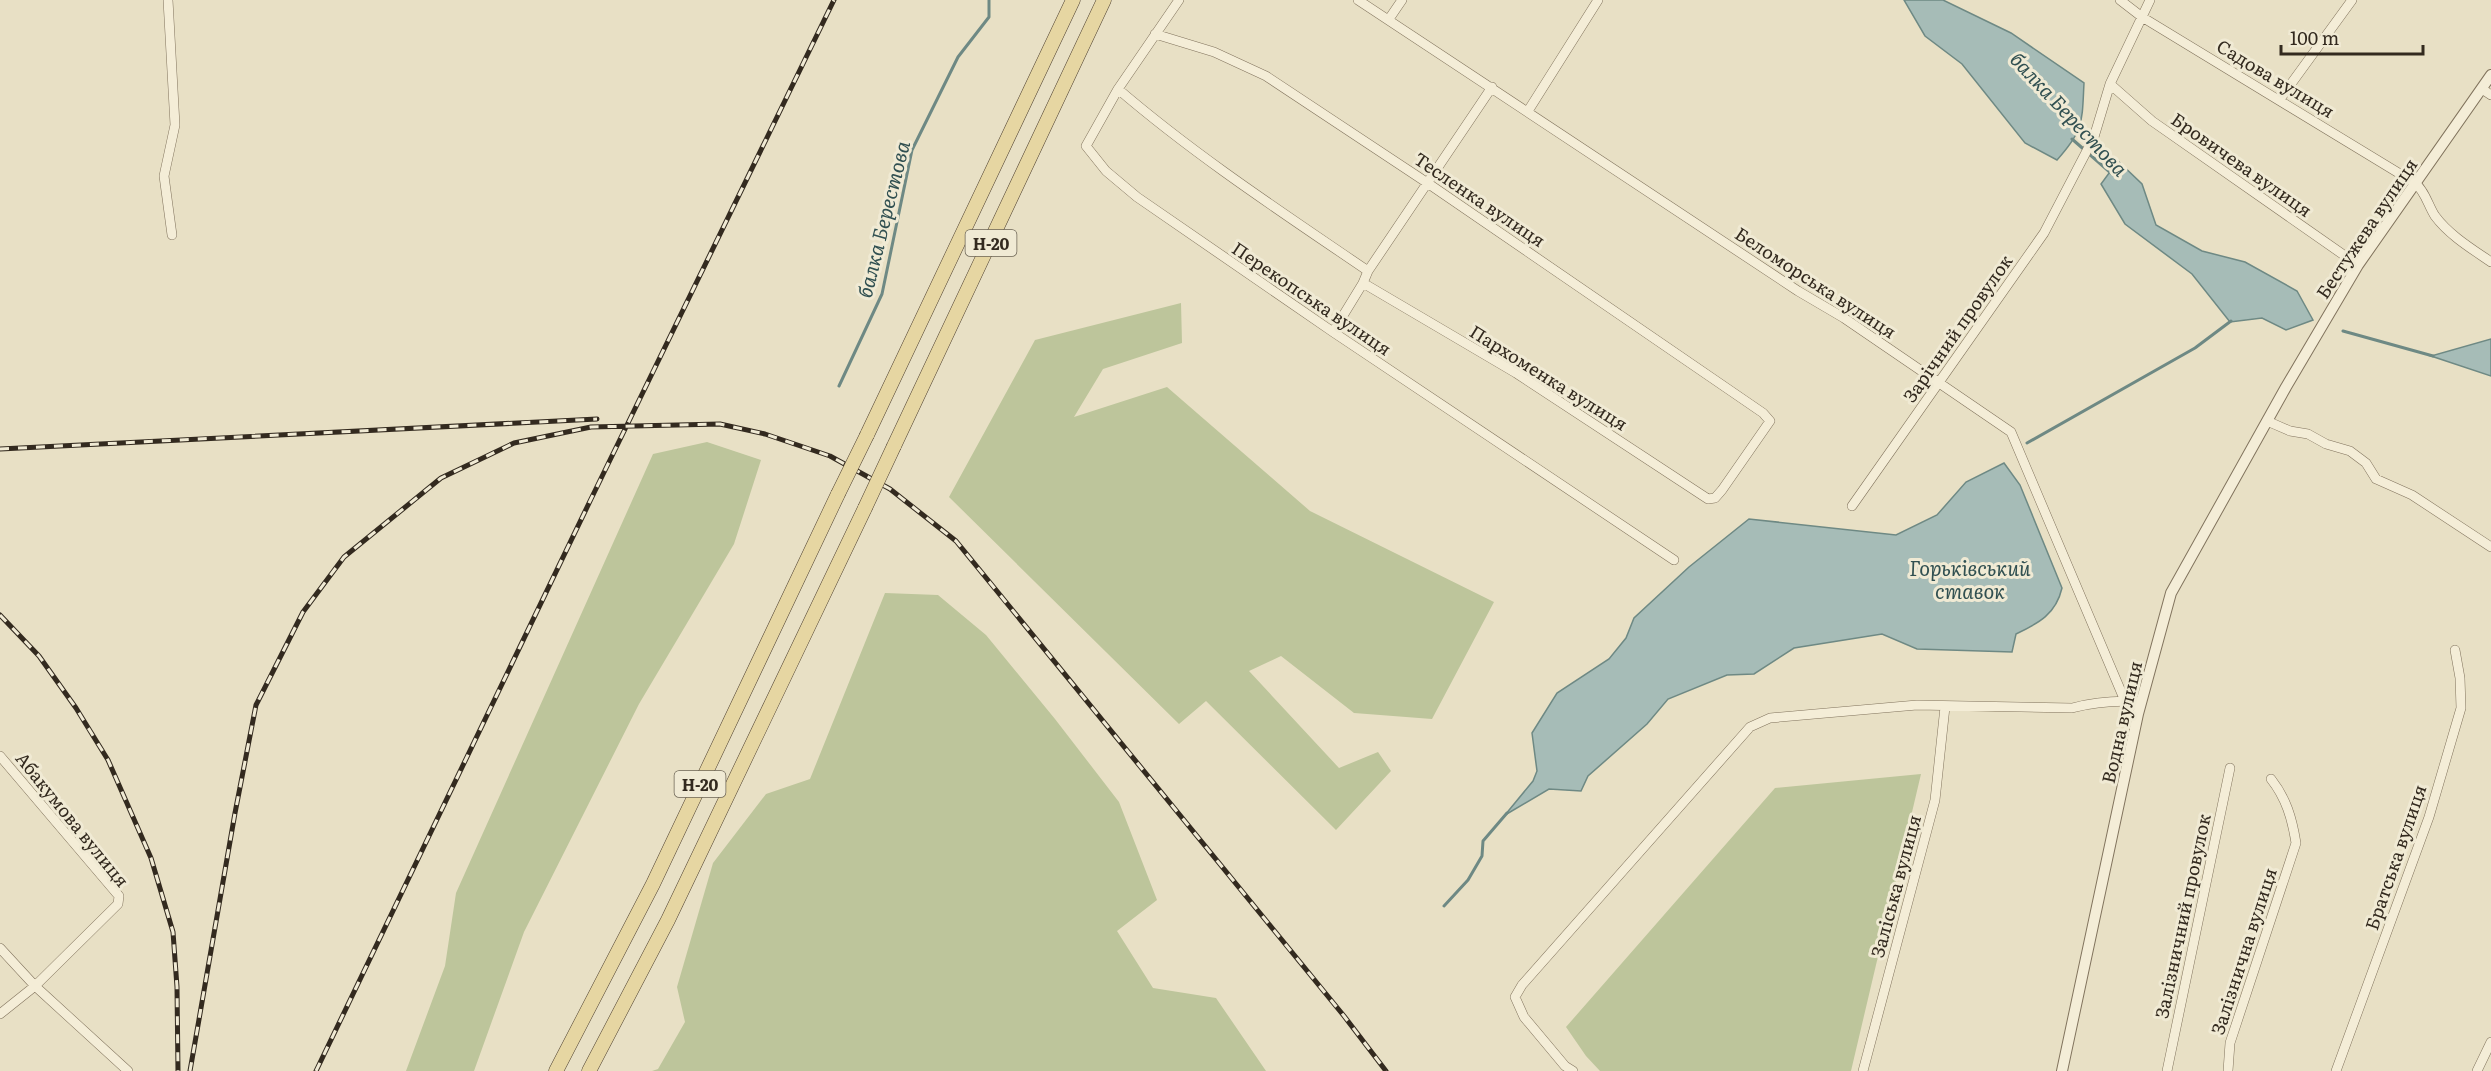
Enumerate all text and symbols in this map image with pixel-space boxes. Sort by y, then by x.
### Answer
scale bar [2281,18,2424,56]
text: 100 m [2290,24,2339,51]
street label: Садова вулиця [2212,32,2340,124]
water label: балка Берестова [2004,44,2136,182]
street label: Бровичева вулиця [2166,105,2318,223]
water label: балка Берестова [848,137,916,301]
street label: Тесленка вулиця [1409,145,1551,253]
street label: Бестужева вулиця [2309,152,2423,304]
street label: Беломорська вулиця [1730,220,1902,344]
road number: Н-20 [966,230,1016,256]
street label: Перекопська вулиця [1227,234,1397,362]
street label: Зарічний провулок [1896,248,2018,407]
street label: Пархоменка вулиця [1465,317,1633,437]
water label: Горьківський ставок [1909,552,2031,605]
street label: Водна вулиця [2094,658,2148,786]
street label: Абакумова вулиця [10,745,136,893]
road number: Н-20 [674,771,726,797]
street label: Братська вулиця [2357,781,2433,933]
street label: Залізничний провулок [2147,811,2217,1021]
street label: Заліська вулиця [1863,812,1927,960]
street label: Залізнична вулиця [2203,864,2283,1038]

